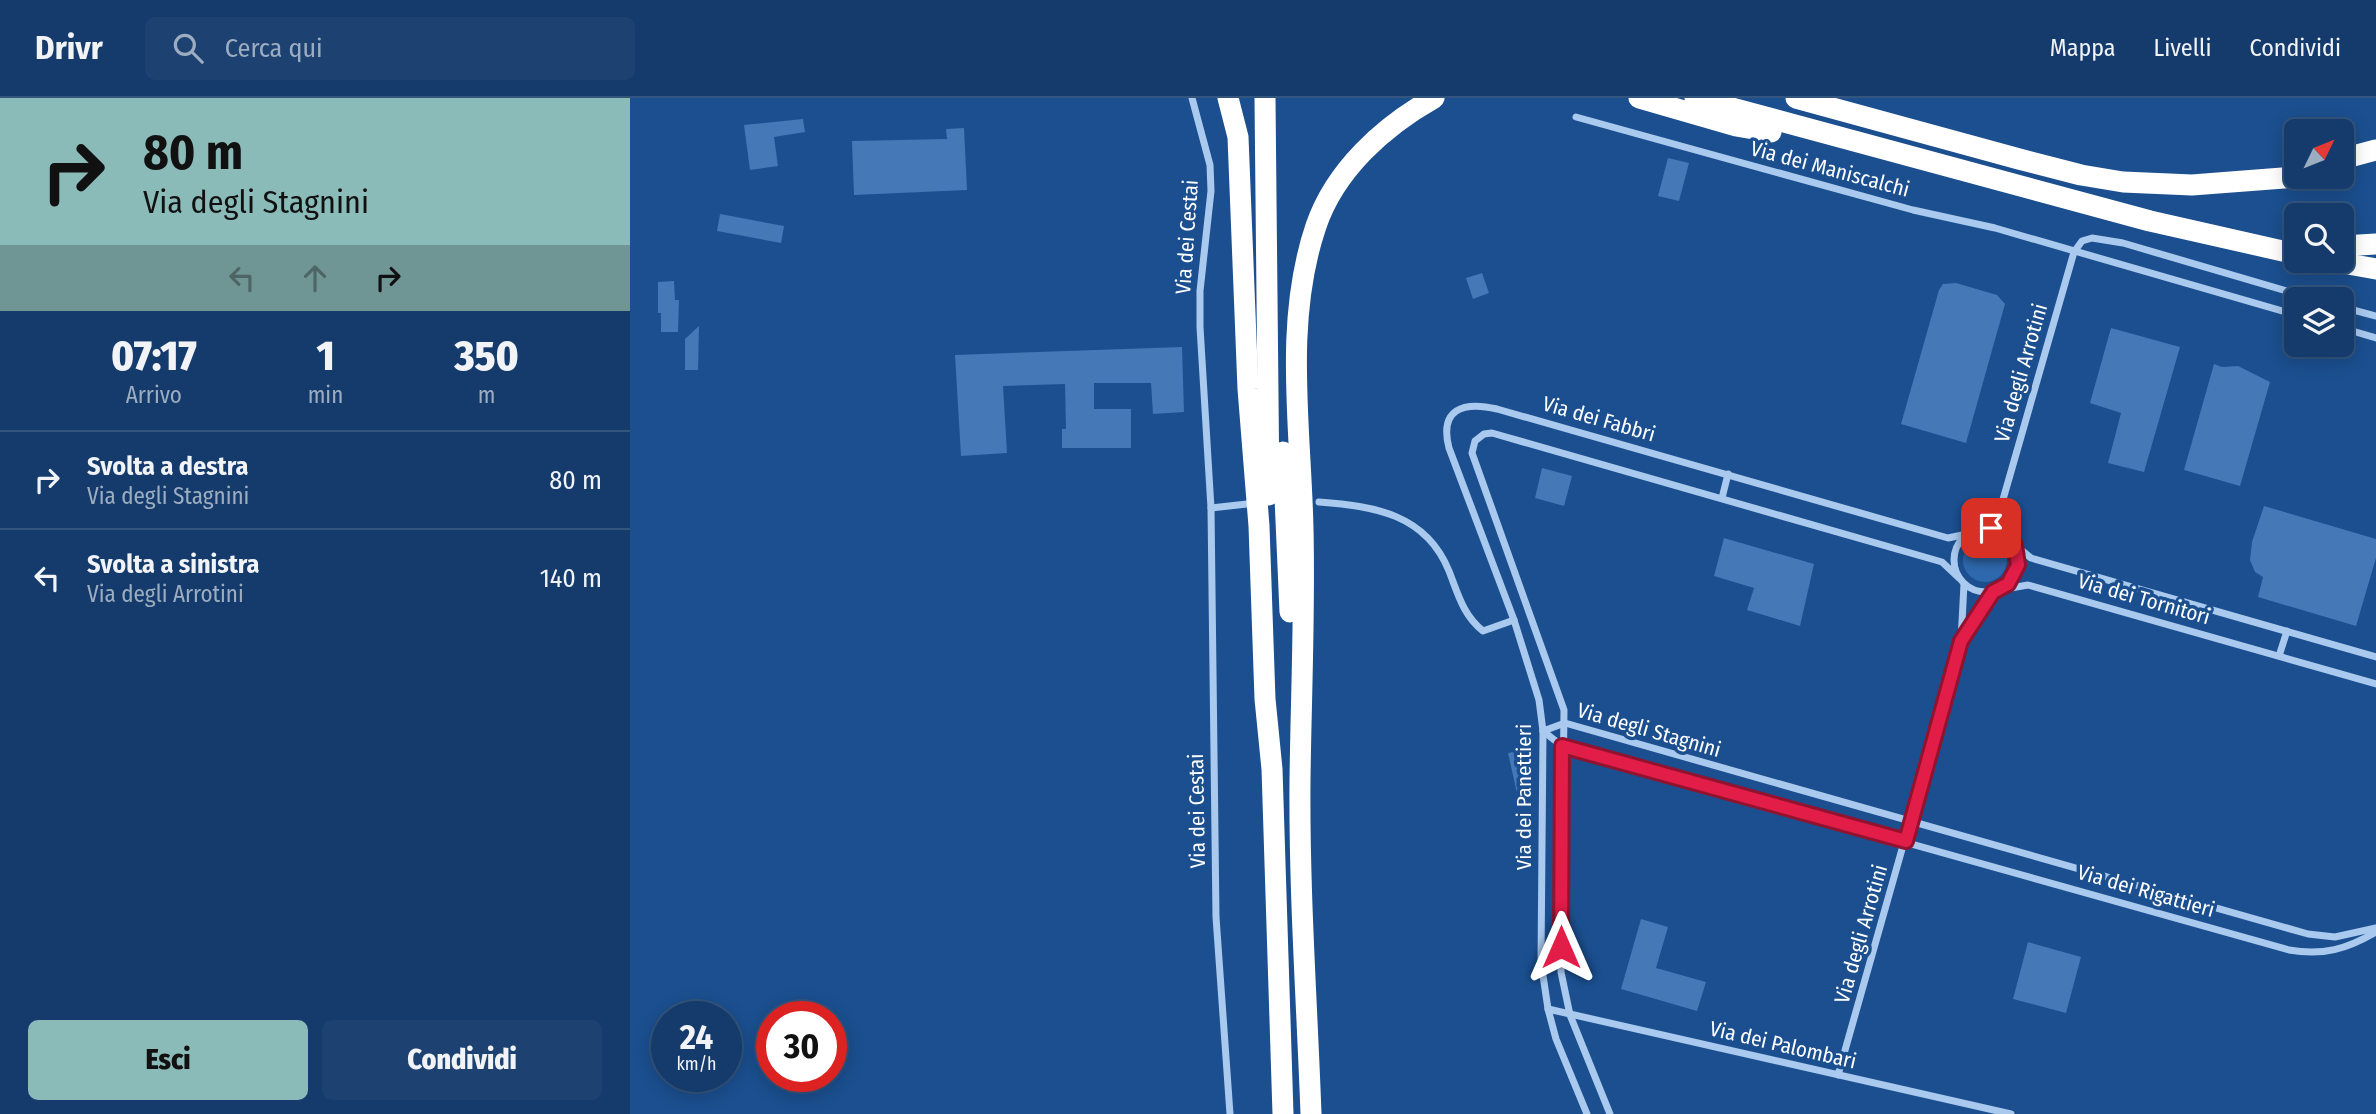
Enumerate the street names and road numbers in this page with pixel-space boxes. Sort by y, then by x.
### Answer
street label: Via dei Maniscalchi [1748,135,1912,203]
street label: Via dei Cestai [1170,179,1204,295]
street label: Via degli Arrotini [1989,301,2053,445]
street label: Via dei Fabbri [1540,390,1658,448]
street label: Via dei Tornitori [2075,568,2213,630]
street label: Via degli Stagnini [1574,697,1724,763]
street label: Via dei Panettieri [1511,724,1537,870]
street label: Via dei Cestai [1183,753,1211,869]
street label: Via dei Rigattieri [2074,859,2218,923]
street label: Via degli Arrotini [1829,862,1893,1006]
street label: Via dei Palombari [1707,1016,1859,1074]

